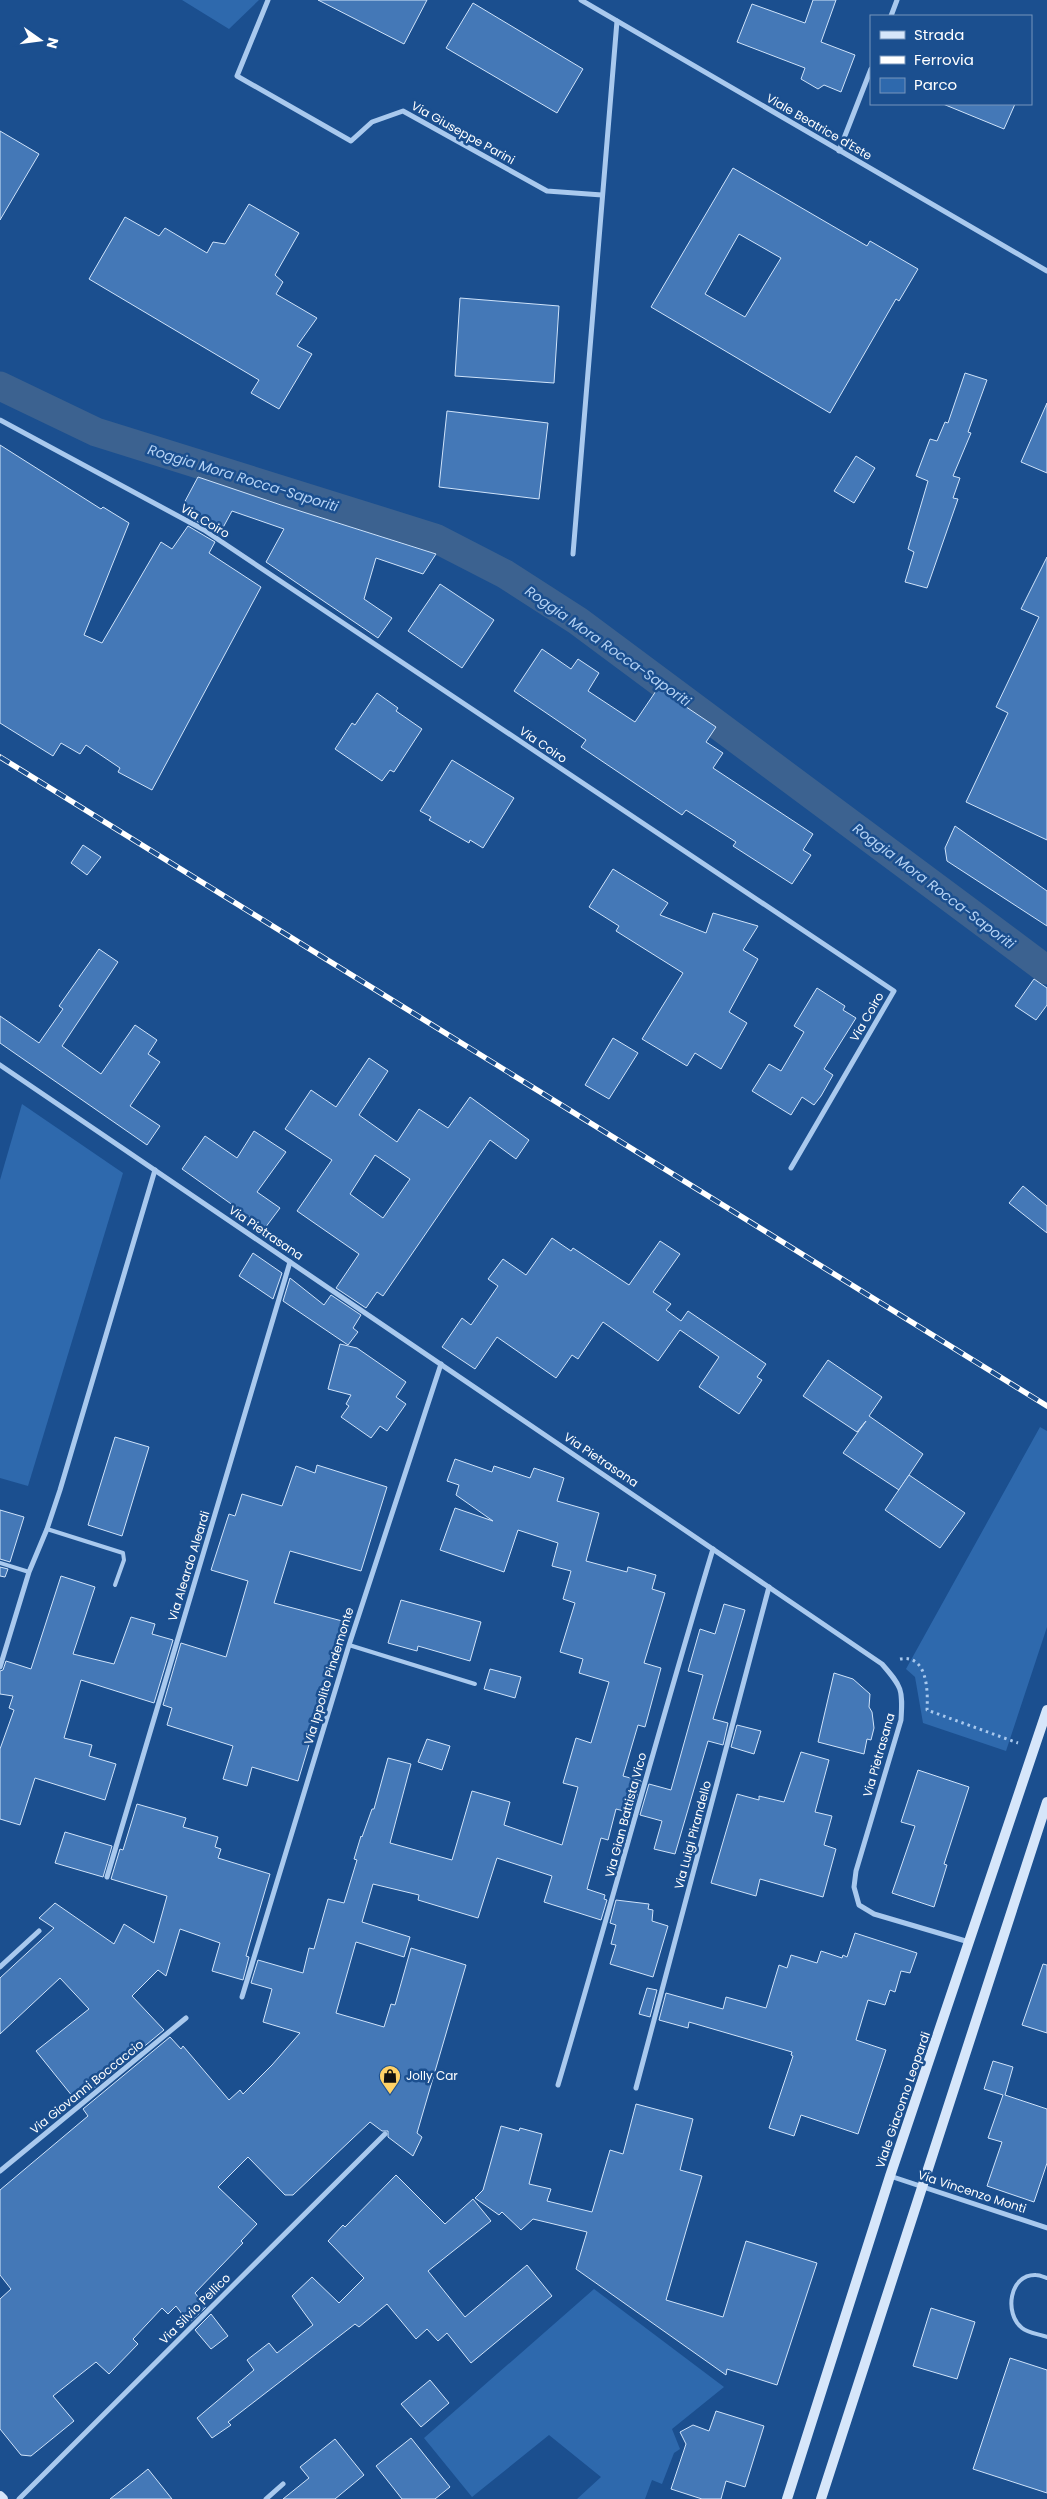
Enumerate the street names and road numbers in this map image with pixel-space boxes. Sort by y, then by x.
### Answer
street label: Viale Beatrice d'Este [763,89,875,164]
street label: Via Giuseppe Parini [408,97,518,168]
street label: Via Coiro [178,499,233,542]
street label: Via Coiro [516,722,571,767]
street label: Via Coiro [846,989,888,1045]
street label: Via Pietrasana [226,1201,307,1264]
street label: Via Pietrasana [561,1428,642,1491]
street label: Via Aleardo Aleardi [164,1509,213,1623]
street label: Via Ippolito Pindemonte [299,1605,358,1747]
street label: Via Pietrasana [858,1711,899,1799]
street label: Via Gian Battista Vico [601,1750,650,1879]
street label: Via Luigi Pirandello [670,1778,715,1891]
street label: Viale Giacomo Leopardi [871,2029,934,2170]
street label: Via Giovanni Boccaccio [26,2035,147,2138]
street label: Via Vincenzo Monti [916,2166,1029,2217]
street label: Via Silvio Pellico [155,2269,234,2348]

